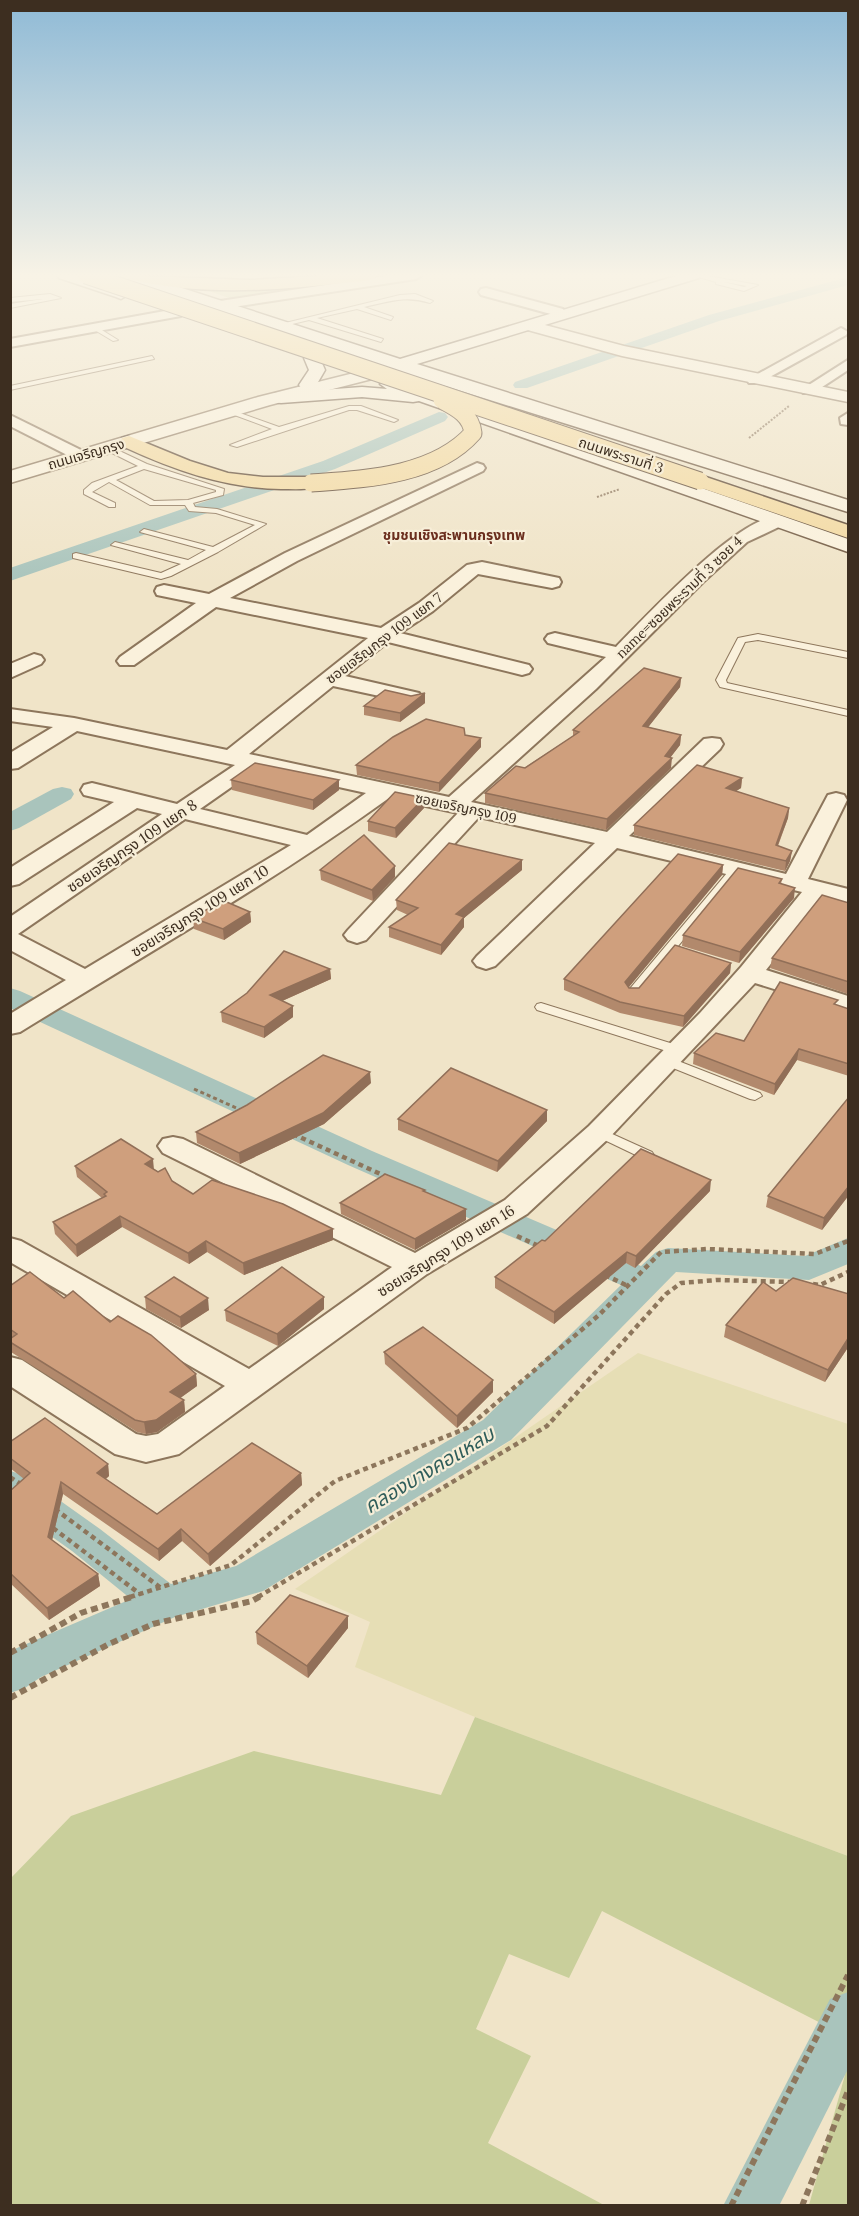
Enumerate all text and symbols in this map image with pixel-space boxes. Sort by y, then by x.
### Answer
street label: ถนนพระรามที่ 3 [576,432,666,477]
street label: ถนนเจริญกรุง [46,434,126,474]
district label: ชุมชนเชิงสะพานกรุงเทพ [383,526,525,544]
street label: name=ซอยพระรามที่ 3 ซอย 4 [611,531,746,662]
street label: ซอยเจริญกรุง 109 แยก 7 [322,588,446,688]
street label: ซอยเจริญกรุง 109 [414,788,518,828]
street label: ซอยเจริญกรุง 109 แยก 8 [63,795,200,896]
street label: ซอยเจริญกรุง 109 แยก 10 [127,860,272,961]
street label: ซอยเจริญกรุง 109 แยก 16 [373,1201,518,1301]
water label: คลองบางคอแหลม [359,1420,500,1518]

